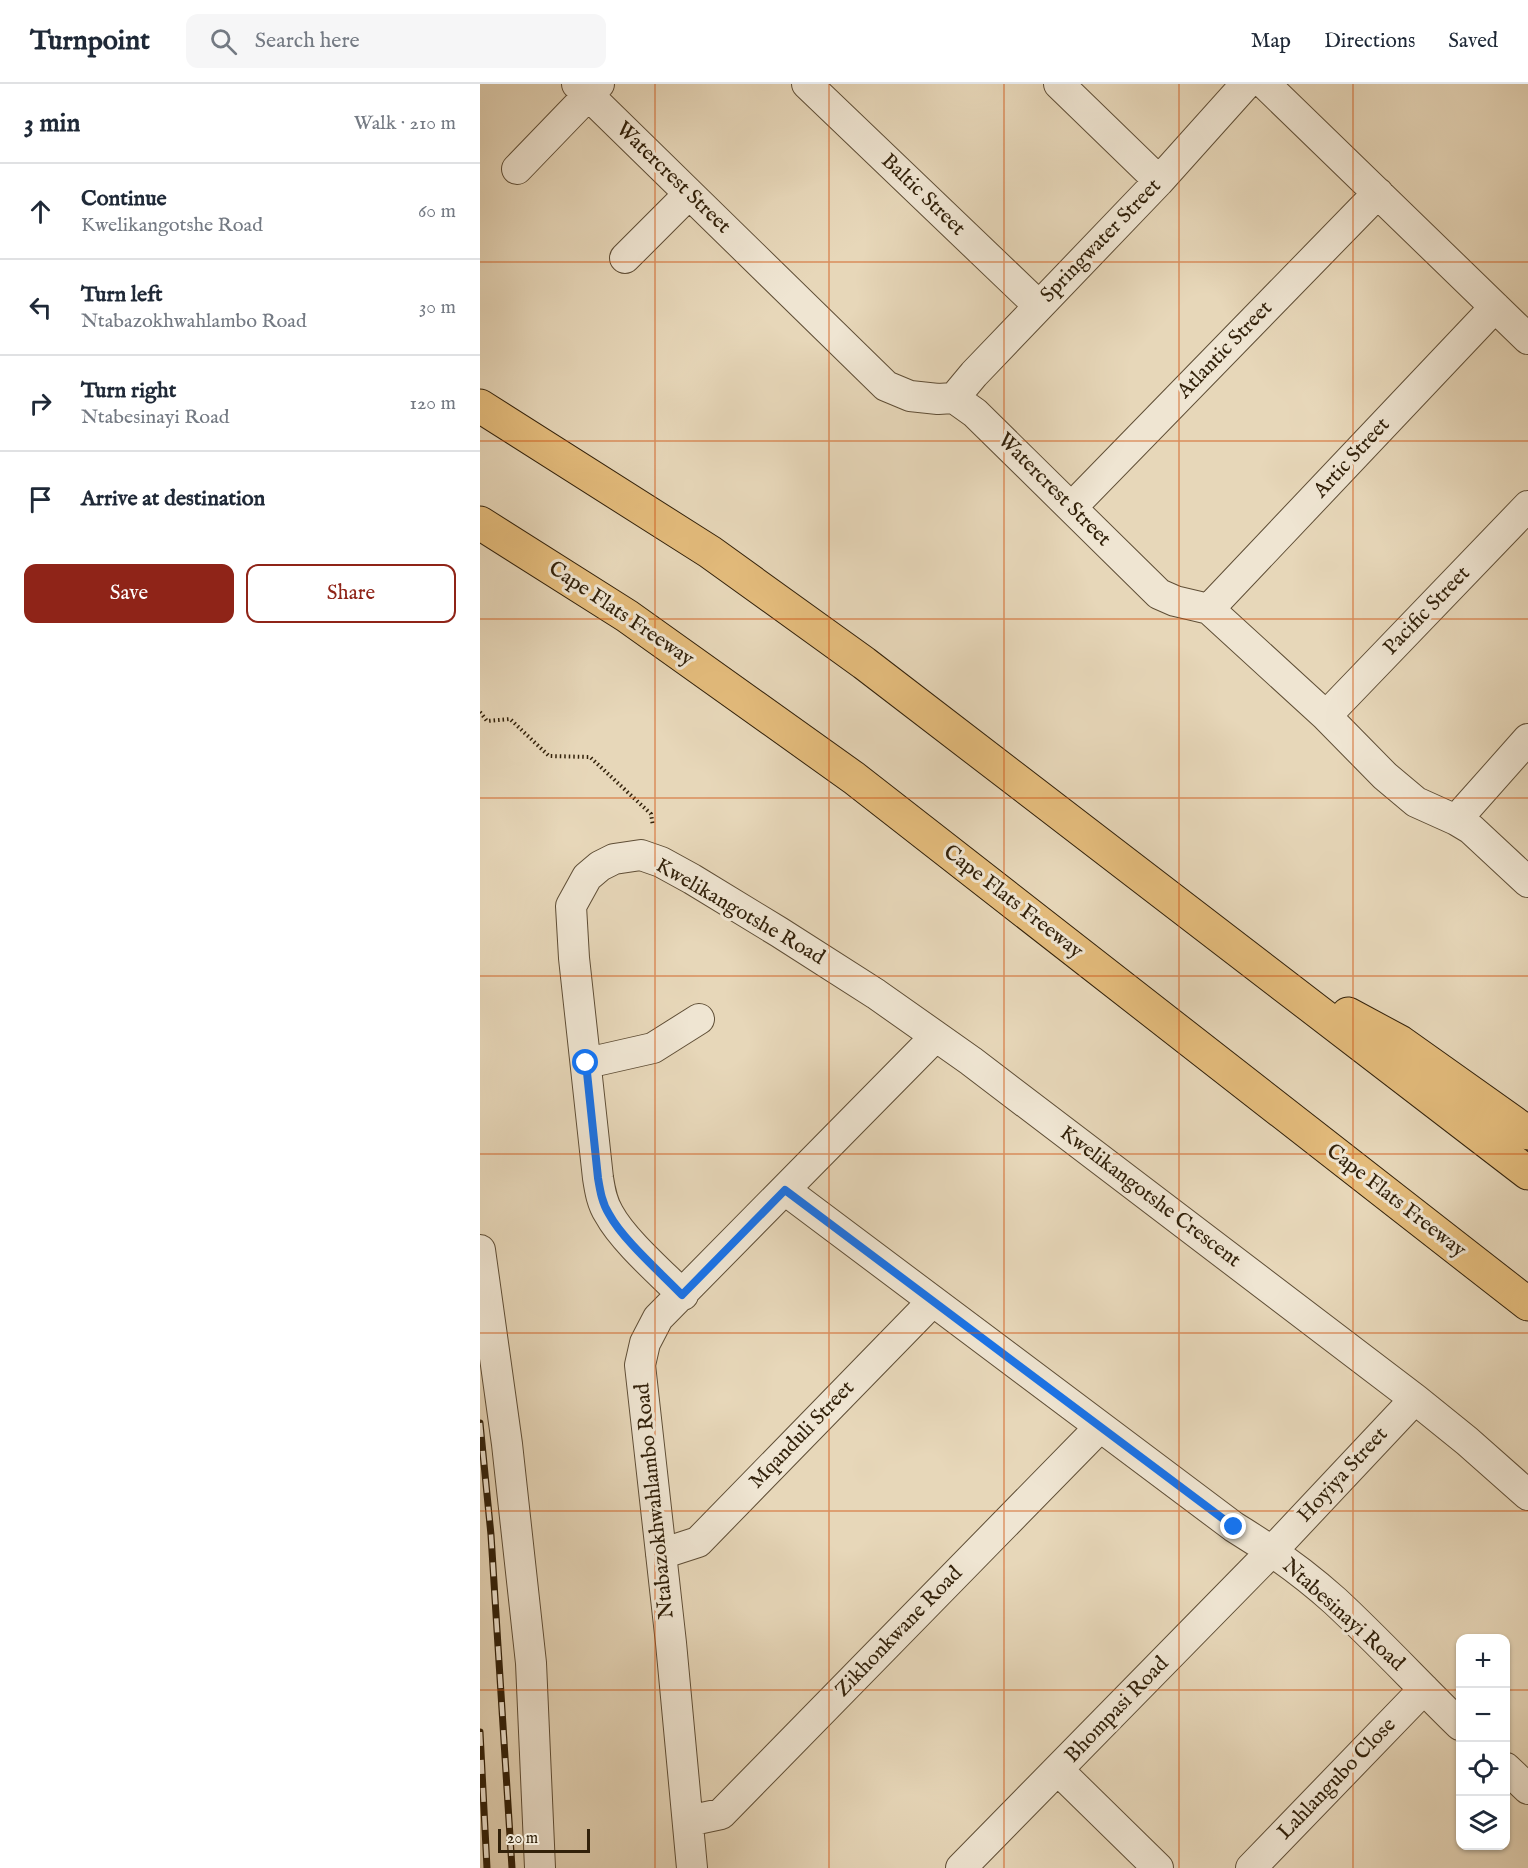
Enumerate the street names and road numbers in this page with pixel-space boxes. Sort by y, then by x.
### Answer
street label: Watercrest Street [610,116,736,240]
street label: Baltic Street [875,148,971,242]
street label: Springwater Street [1035,173,1167,309]
street label: Atlantic Street [1171,295,1278,405]
street label: Artic Street [1307,412,1396,505]
street label: Watercrest Street [991,427,1117,553]
street label: Cape Flats Freeway [543,555,700,673]
street label: Pacific Street [1378,561,1476,661]
street label: Cape Flats Freeway [938,839,1089,965]
street label: Kwelikangotshe Road [651,853,830,972]
street label: Kwelikangotshe Crescent [1054,1120,1246,1274]
street label: Cape Flats Freeway [1321,1138,1472,1264]
street label: Mqanduli Street [743,1375,861,1495]
street label: Ntabazokhwahlambo Road [629,1381,681,1620]
street label: Hoyiya Street [1292,1422,1394,1528]
street label: Ntabesinayi Road [1276,1553,1411,1678]
street label: Zikhonkwane Road [830,1560,969,1703]
street label: Bhompasi Road [1059,1650,1175,1769]
street label: Lahlangubo Close [1272,1712,1402,1846]

